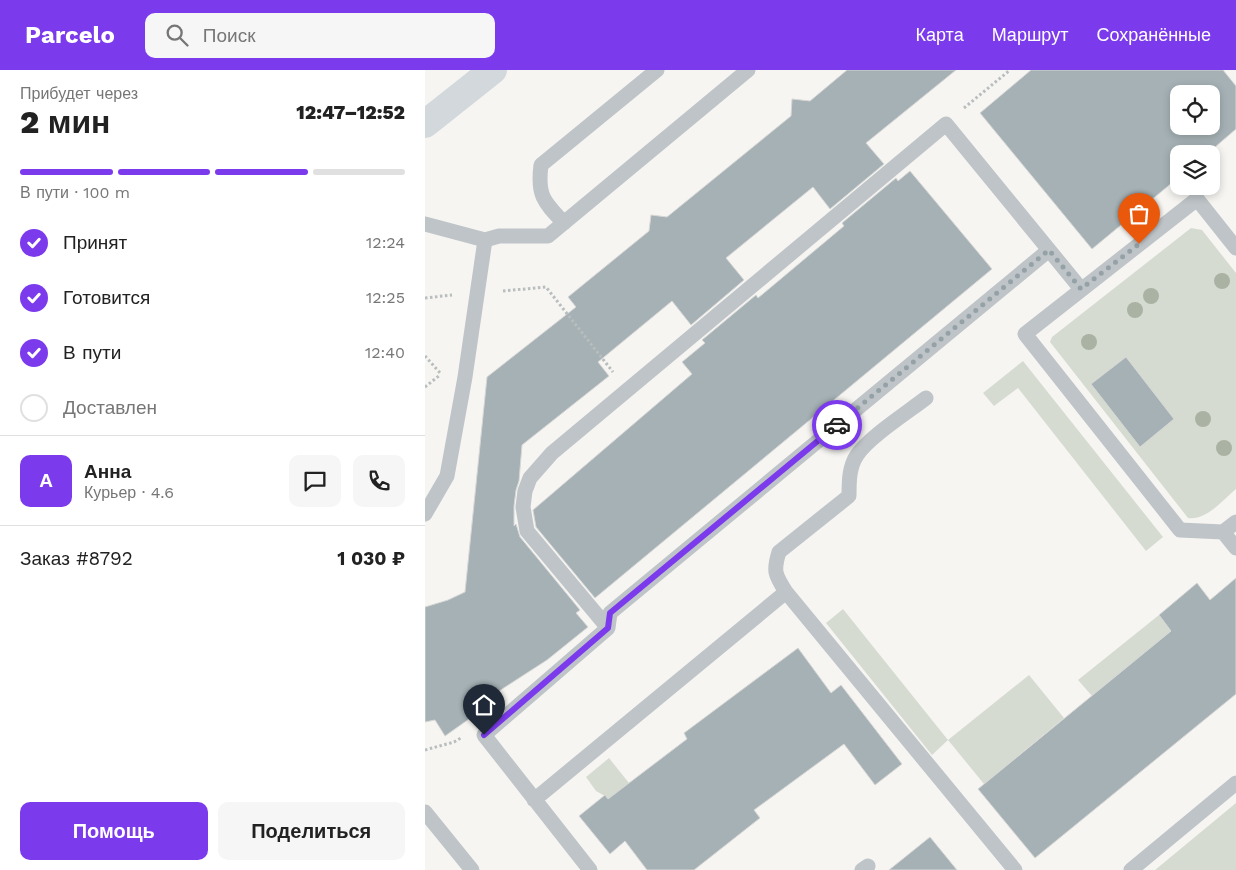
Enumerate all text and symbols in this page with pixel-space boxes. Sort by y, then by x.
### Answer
search box [145,13,495,58]
text: Parcelo [25,21,115,49]
icon: search [163,21,191,49]
text: Поиск [203,24,255,47]
text: Карта [916,24,964,45]
text: Маршрут [992,24,1068,45]
text: Сохранённые [1096,24,1211,45]
text: Прибудет через [20,84,138,103]
map controls [1170,85,1220,195]
button: locate [1170,85,1220,135]
text: 12:47–12:52 [296,101,405,124]
text: 2 мин [20,103,110,141]
button: layers [1170,145,1220,195]
text: В пути · 100 m [20,183,130,202]
pin [1118,193,1160,244]
icon: bag [1125,200,1153,228]
icon: check [20,229,48,257]
text: Принят [63,231,127,254]
text: 12:24 [366,233,405,252]
icon: check [20,284,48,312]
text: Готовится [63,286,150,309]
text: 12:25 [366,288,405,307]
icon: check [20,339,48,367]
text: В пути [63,341,121,364]
text: 12:40 [365,343,405,362]
text: Доставлен [63,396,157,419]
courier [812,400,862,450]
icon: car [823,411,851,439]
button: chat [289,455,341,507]
button: phone [353,455,405,507]
text: Анна [84,460,131,483]
text: А [39,469,53,492]
text: Курьер · 4.6 [84,483,174,502]
text: Заказ #8792 [20,547,133,570]
text: 1 030 ₽ [337,547,405,570]
pin [463,684,505,735]
icon: home [470,691,498,719]
button: Помощь [20,802,208,860]
button: Поделиться [218,802,405,860]

